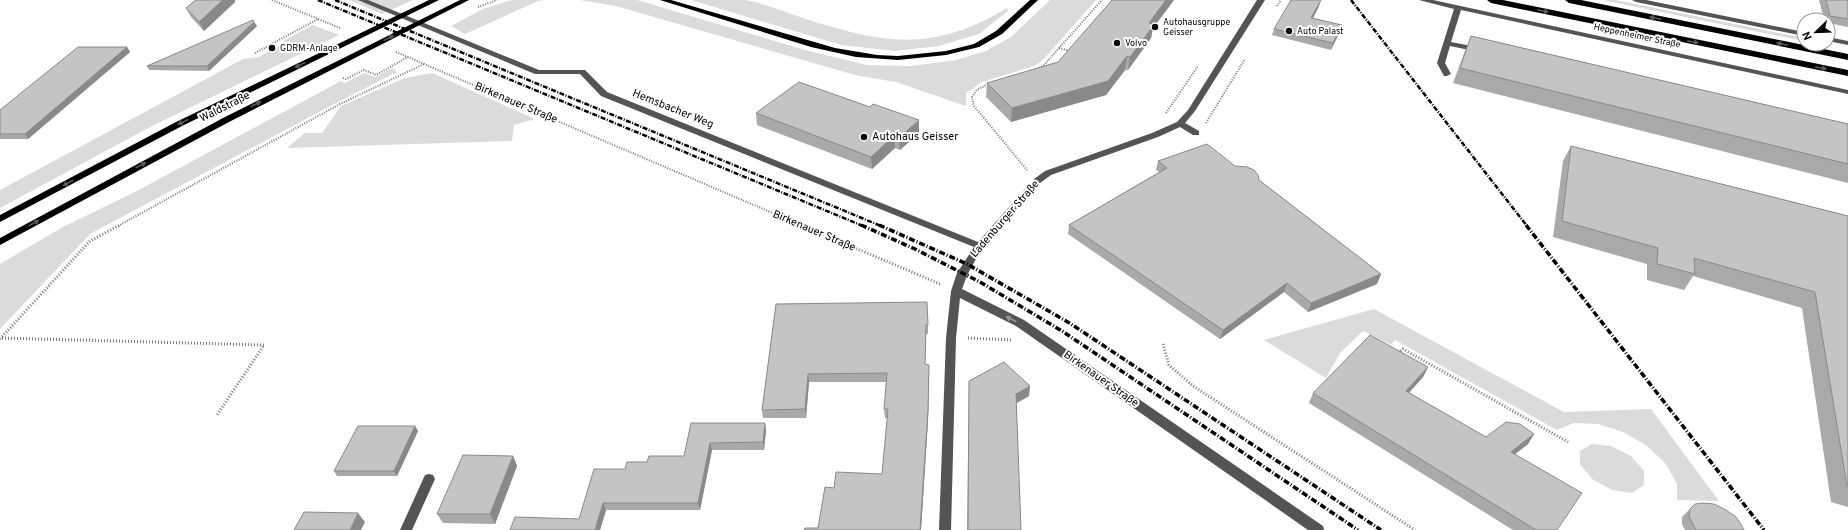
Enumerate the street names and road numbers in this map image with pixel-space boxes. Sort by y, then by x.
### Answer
street label: Heppenheimer Straße [1593,21,1682,51]
street label: Birkenauer Straße [472,79,560,127]
street label: Hemsbacher Weg [630,86,716,132]
street label: Waldstraße [198,88,252,126]
street label: Ladenburger Straße [968,177,1042,261]
street label: Birkenauer Straße [770,207,858,255]
street label: Birkenauer Straße [1061,348,1141,410]

